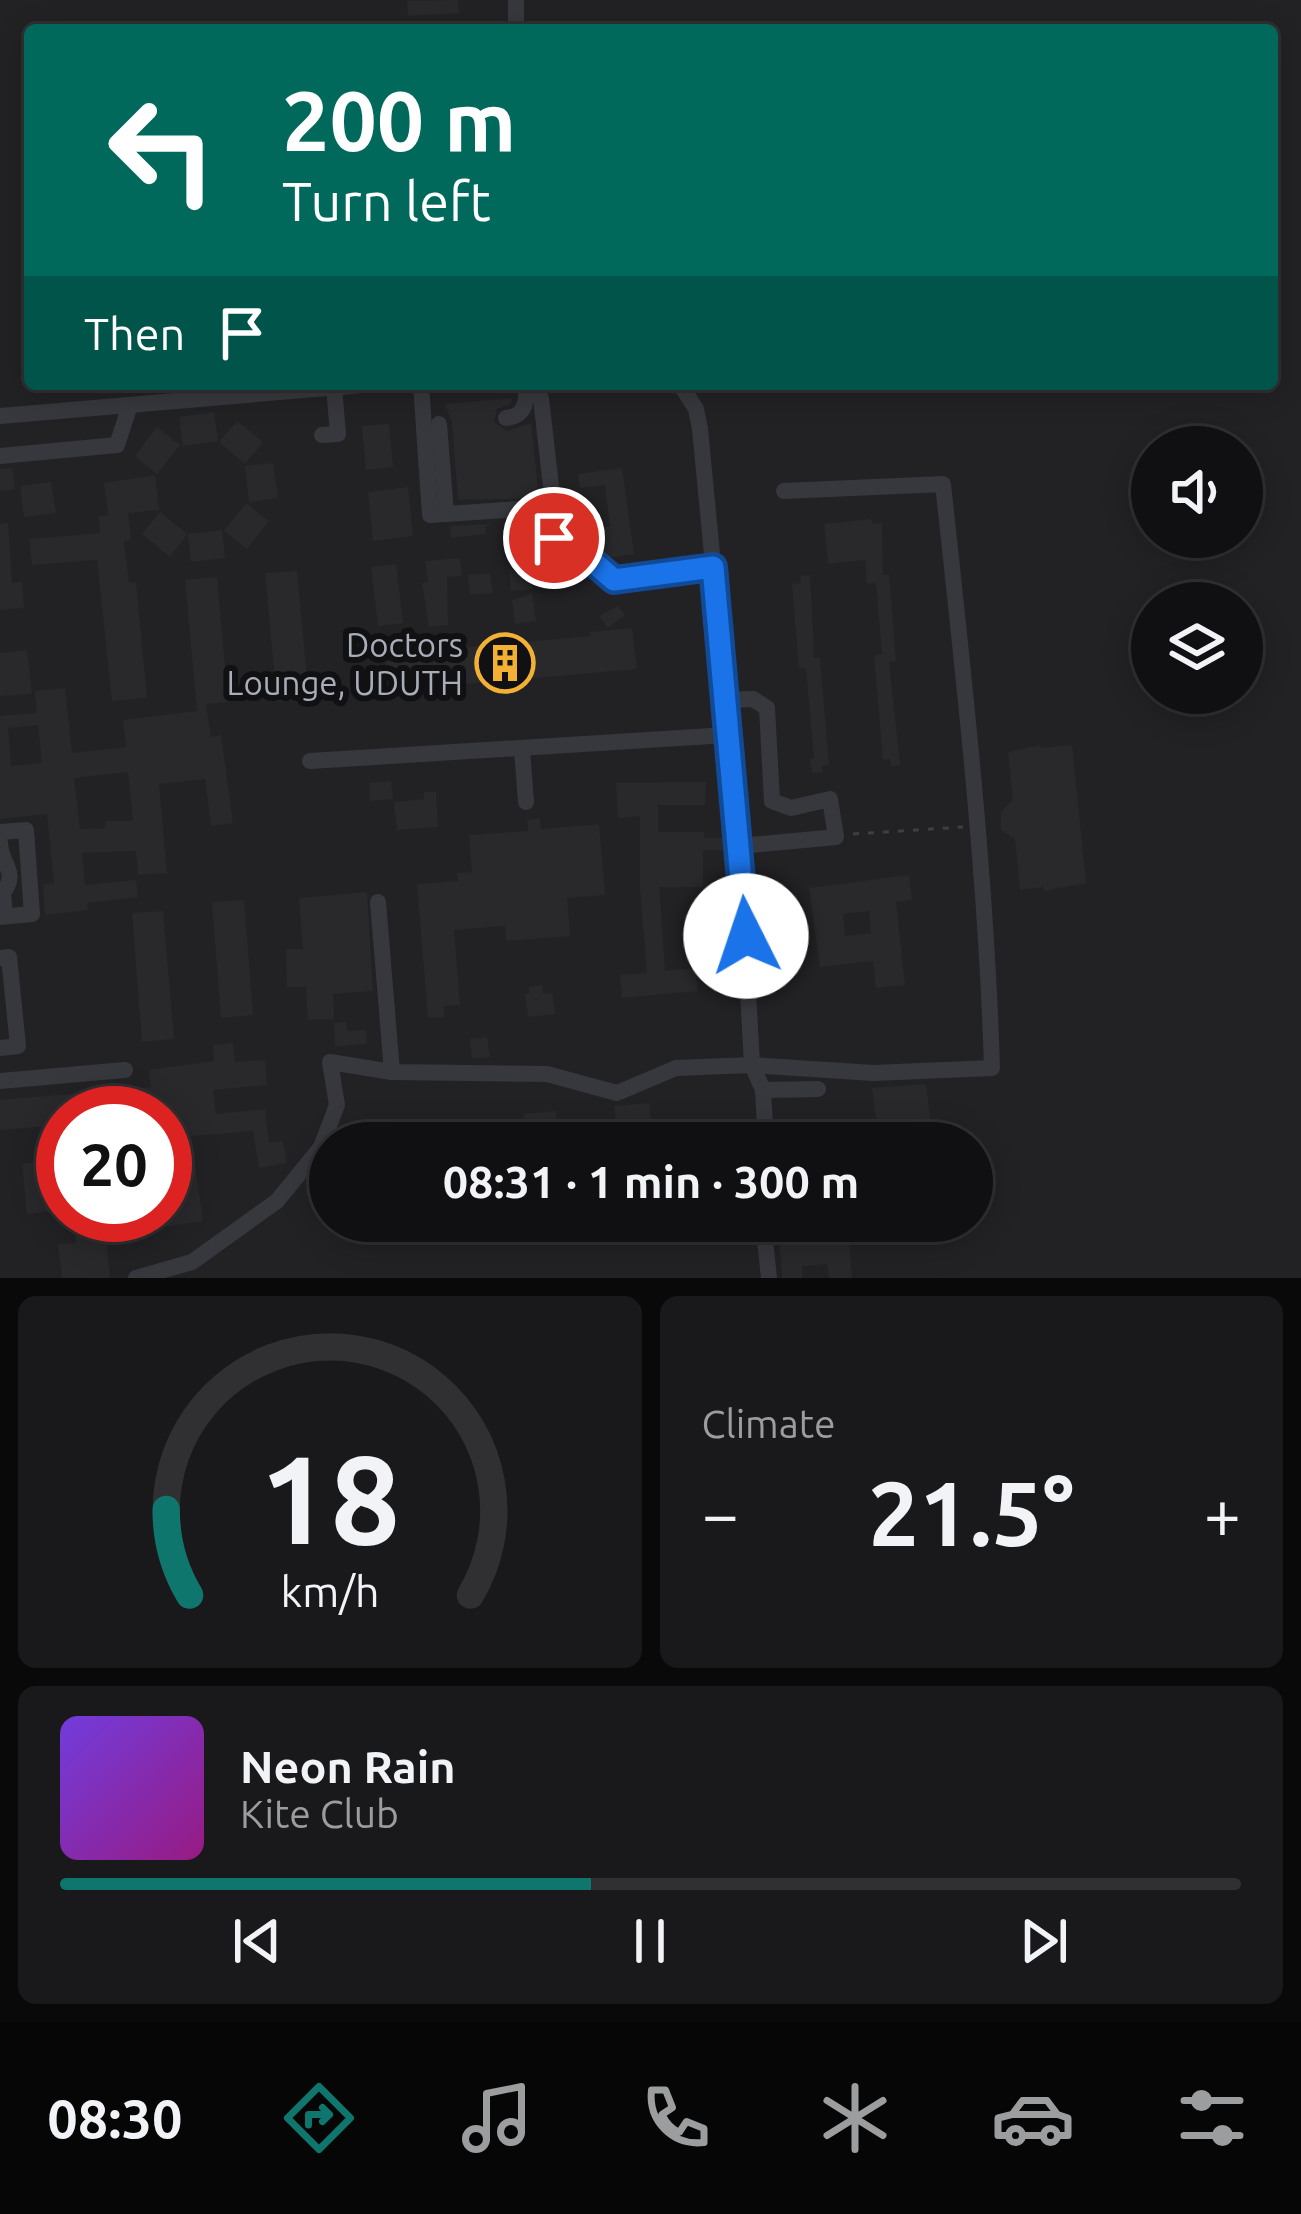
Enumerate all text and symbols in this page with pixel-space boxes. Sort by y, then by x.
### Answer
icon: left [84,72,240,228]
text: 200 m [282,73,516,167]
text: Turn left [282,171,491,231]
icon: arrive [209,300,275,366]
text: Then [84,308,185,359]
map controls [1131,426,1263,714]
button: sound [1131,426,1263,558]
pin [503,487,605,589]
icon: arrive [521,505,587,571]
button: layers [1131,582,1263,714]
place label: Doctors Lounge, UDUTH [227,626,463,701]
building icon: Doctors Lounge, UDUTH [474,632,536,694]
position arrow [683,873,809,999]
speed limit sign: 20 [36,1086,192,1242]
text: 08:31 · 1 min · 300 m [443,1156,859,1207]
text: Climate [702,1402,836,1445]
text: 18 [259,1428,400,1568]
text: 21.5° [868,1462,1074,1563]
text: − [702,1476,739,1550]
text: + [1204,1476,1241,1550]
text: km/h [280,1567,379,1615]
text: Neon Rain [240,1741,455,1792]
text: Kite Club [240,1792,399,1835]
icon: previous [224,1908,290,1974]
icon: pause [617,1908,683,1974]
icon: next [1011,1908,1077,1974]
icon: directions [277,2076,361,2160]
icon: music [455,2076,539,2160]
icon: phone [634,2076,718,2160]
icon: climate [813,2076,897,2160]
icon: car [991,2076,1075,2160]
icon: filters [1170,2076,1254,2160]
text: 08:30 [47,2088,182,2148]

